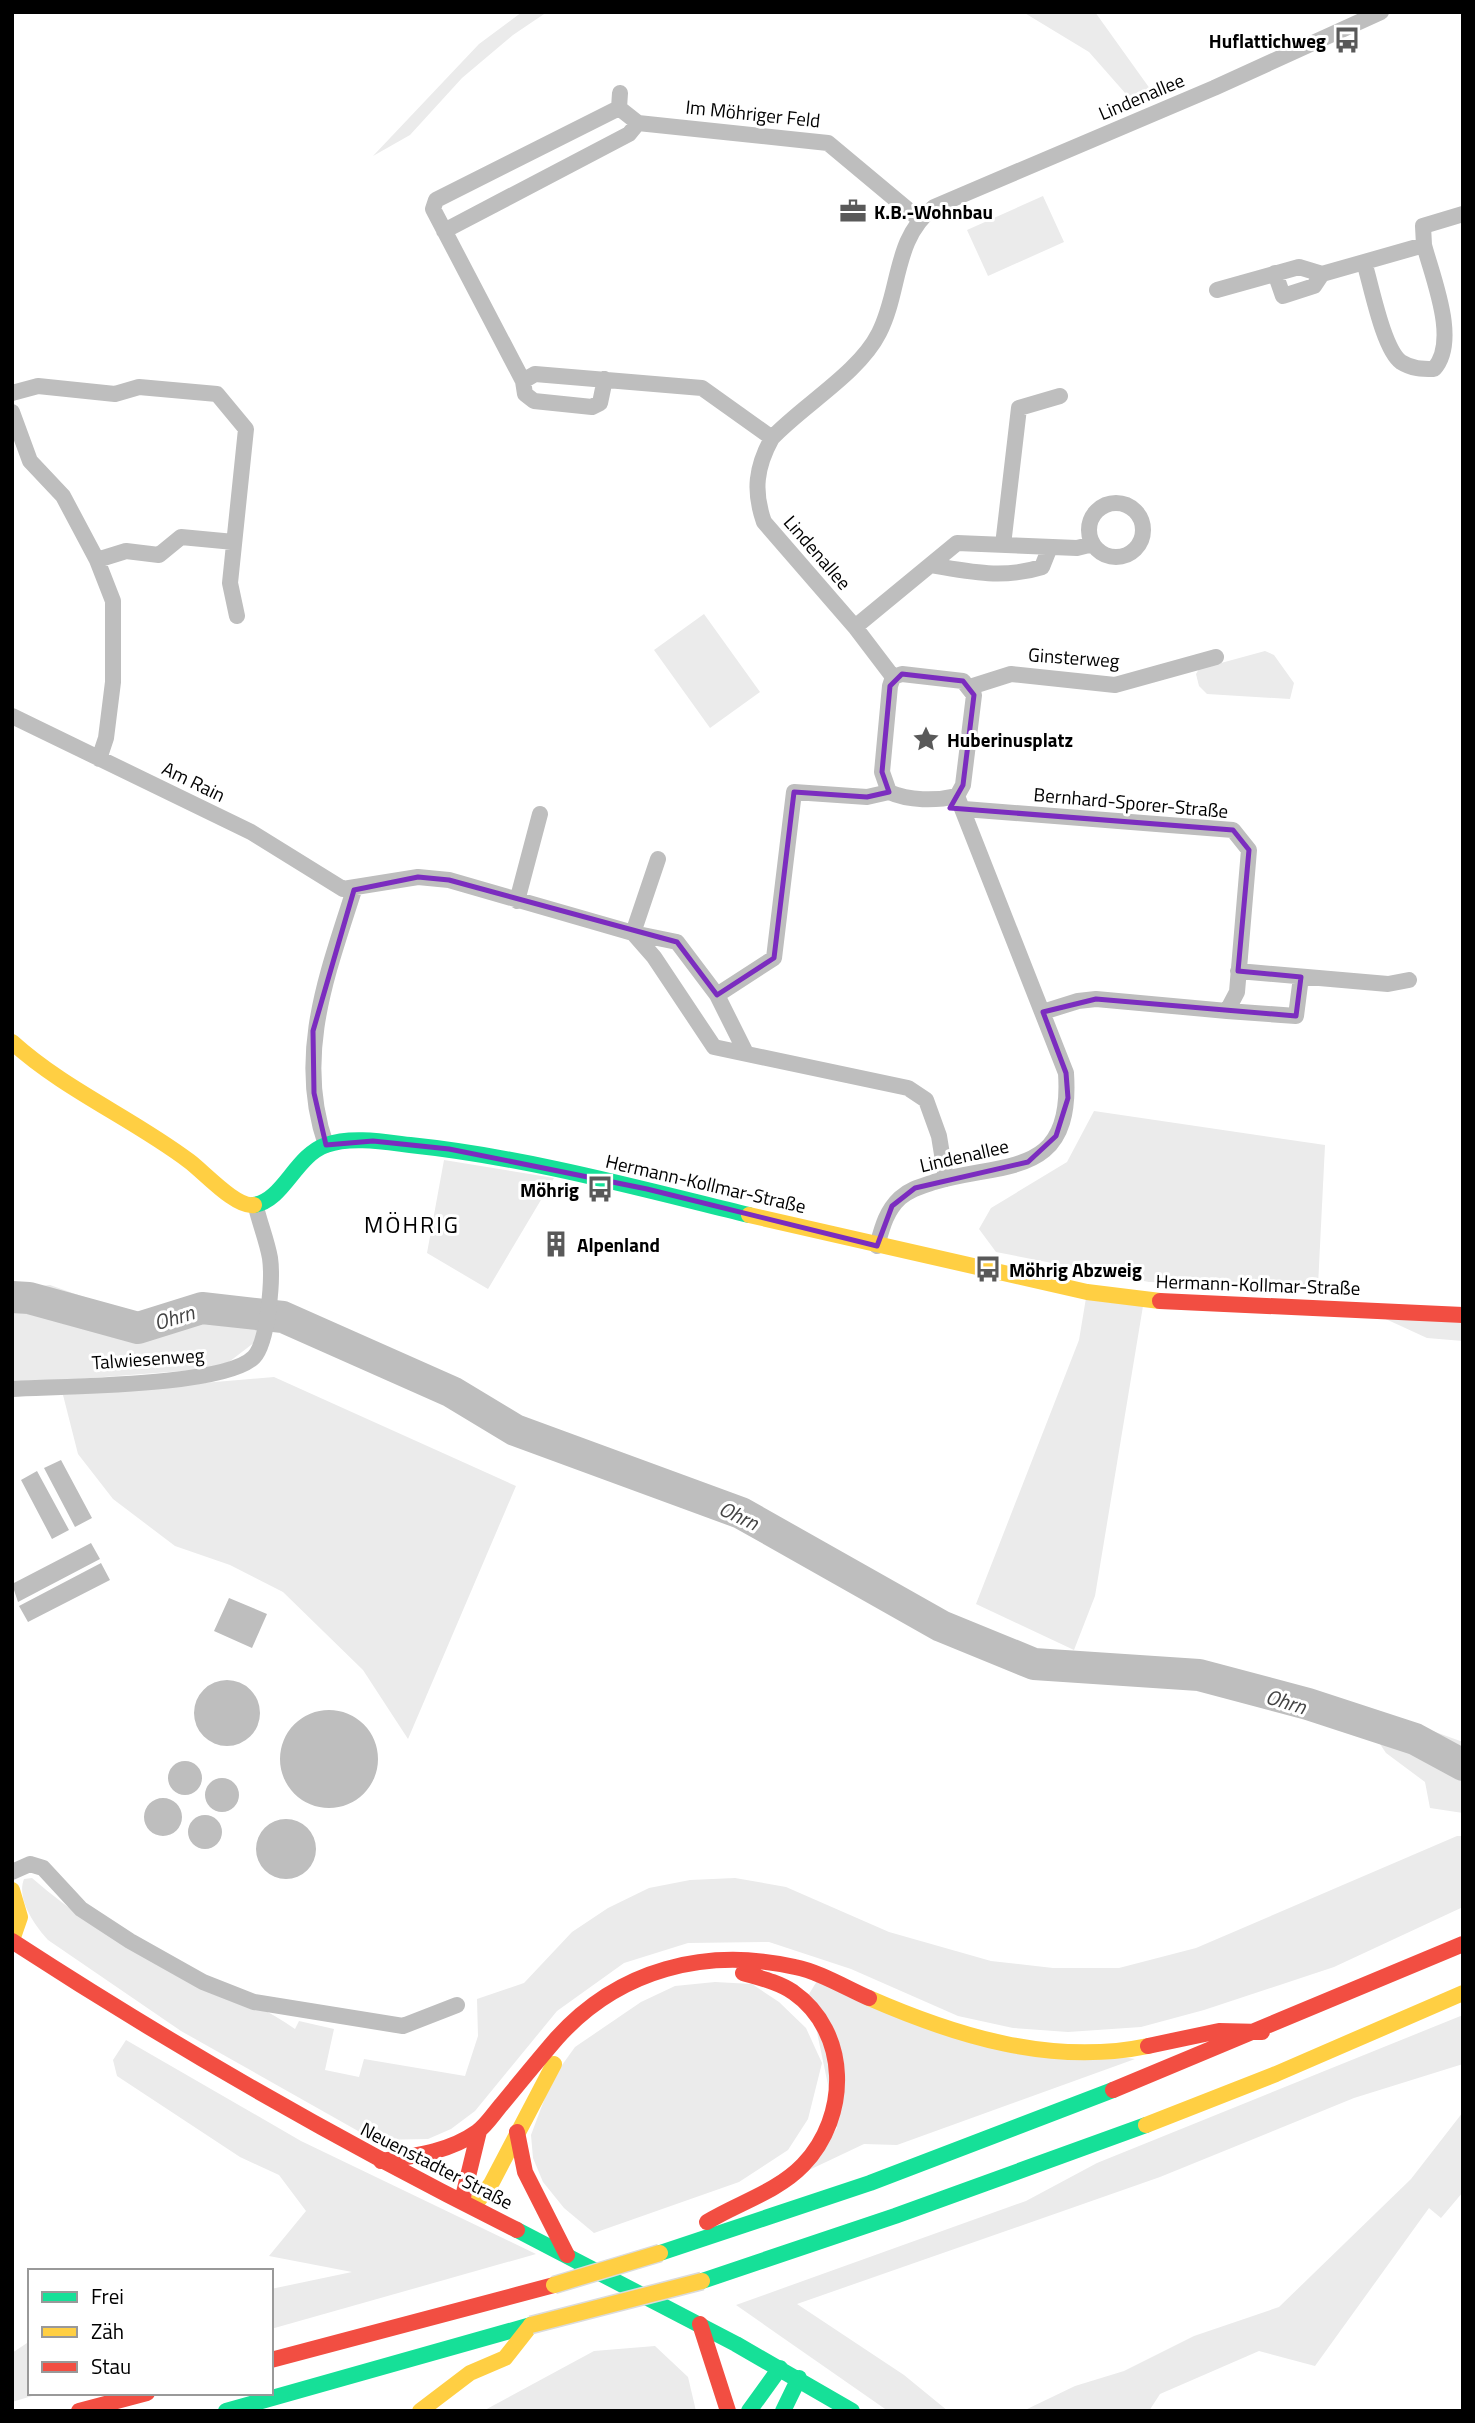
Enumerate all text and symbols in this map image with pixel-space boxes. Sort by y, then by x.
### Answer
bus stop icon: Huflattichweg [1332,25,1362,55]
place label: Huflattichweg [1209,26,1326,55]
street label: Lindenallee [1094,65,1188,127]
street label: Im Möhriger Feld [684,92,822,134]
office icon: K.B.-Wohnbau [838,196,868,226]
place label: K.B.-Wohnbau [874,197,993,226]
street label: Lindenallee [777,508,859,596]
street label: Ginsterweg [1027,639,1121,675]
place icon: Huberinusplatz [911,724,941,754]
place label: Huberinusplatz [947,725,1073,754]
street label: Am Rain [158,753,230,809]
street label: Bernhard-Sporer-Straße [1032,779,1230,825]
street label: Lindenallee [916,1131,1012,1179]
street label: Hermann-Kollmar-Straße [603,1146,809,1220]
bus stop icon: Möhrig [585,1174,615,1204]
place label: Möhrig [520,1175,579,1204]
district label: MÖHRIG [364,1207,460,1242]
building icon: Alpenland [541,1229,571,1259]
place label: Alpenland [577,1230,660,1259]
bus stop icon: Möhrig Abzweig [973,1254,1003,1284]
place label: Möhrig Abzweig [1009,1255,1142,1284]
street label: Hermann-Kollmar-Straße [1155,1266,1361,1302]
water label: Ohrn [150,1296,199,1338]
street label: Talwiesenweg [91,1340,205,1376]
water label: Ohrn [714,1492,765,1538]
water label: Ohrn [1262,1680,1311,1722]
street label: Neuenstadter Straße [356,2114,518,2216]
legend [28,2269,273,2395]
text: Frei [91,2280,124,2312]
text: Zäh [91,2315,124,2347]
text: Stau [91,2350,131,2382]

